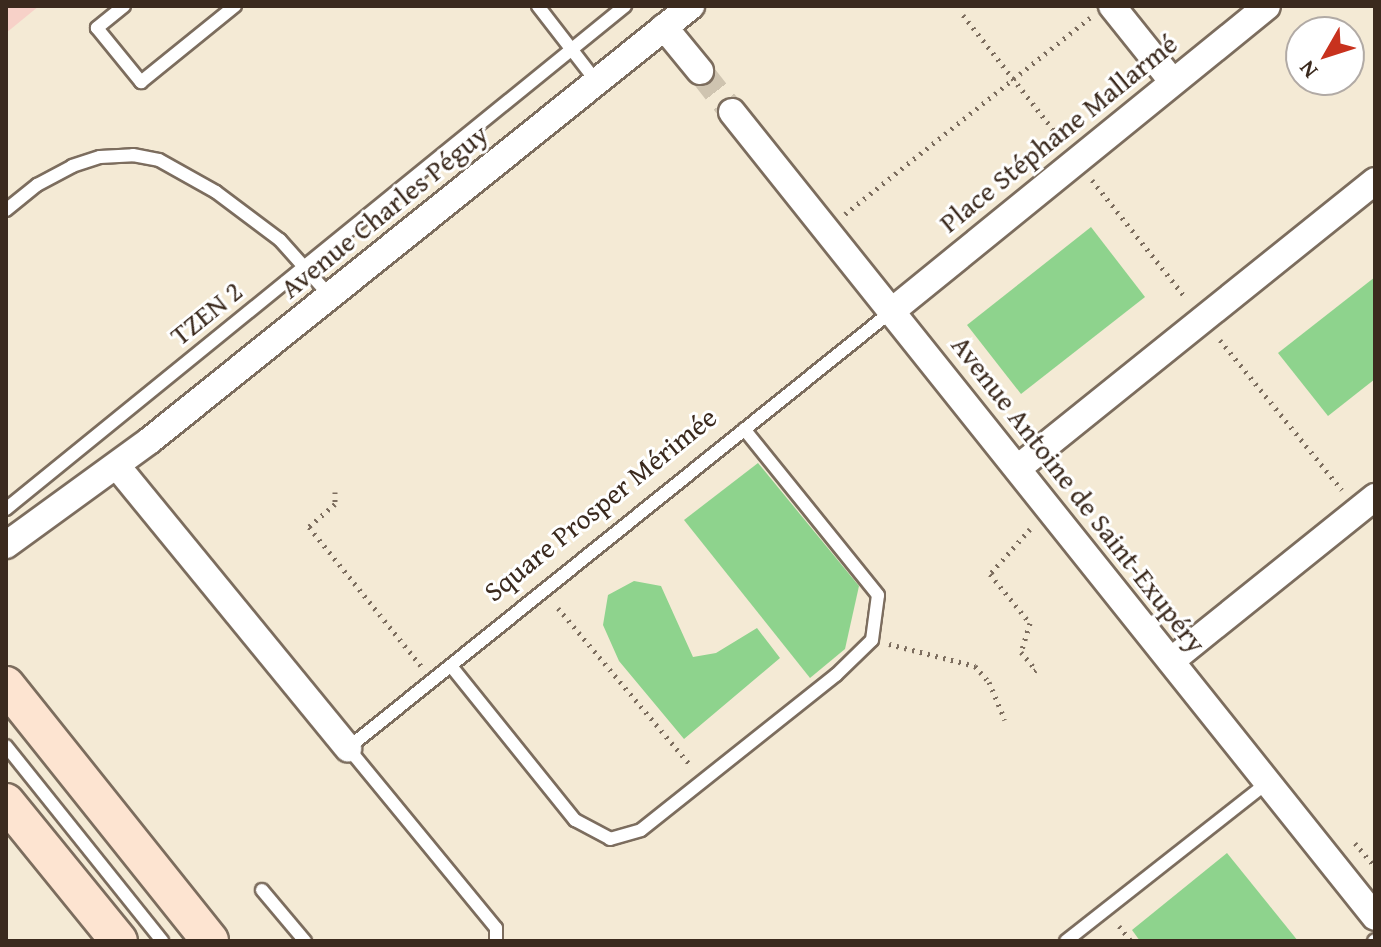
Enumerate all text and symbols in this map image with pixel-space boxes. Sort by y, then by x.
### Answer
north arrow [1285,16,1365,96]
street label: Place Stéphane Mallarmé [932,27,1184,239]
text: N [1291,54,1325,86]
street label: Avenue Charles Péguy [273,117,495,305]
street label: TZEN 2 [163,274,249,352]
street label: Avenue Antoine de Saint-Exupéry [945,329,1213,659]
street label: Square Prosper Mérimée [477,400,723,608]

